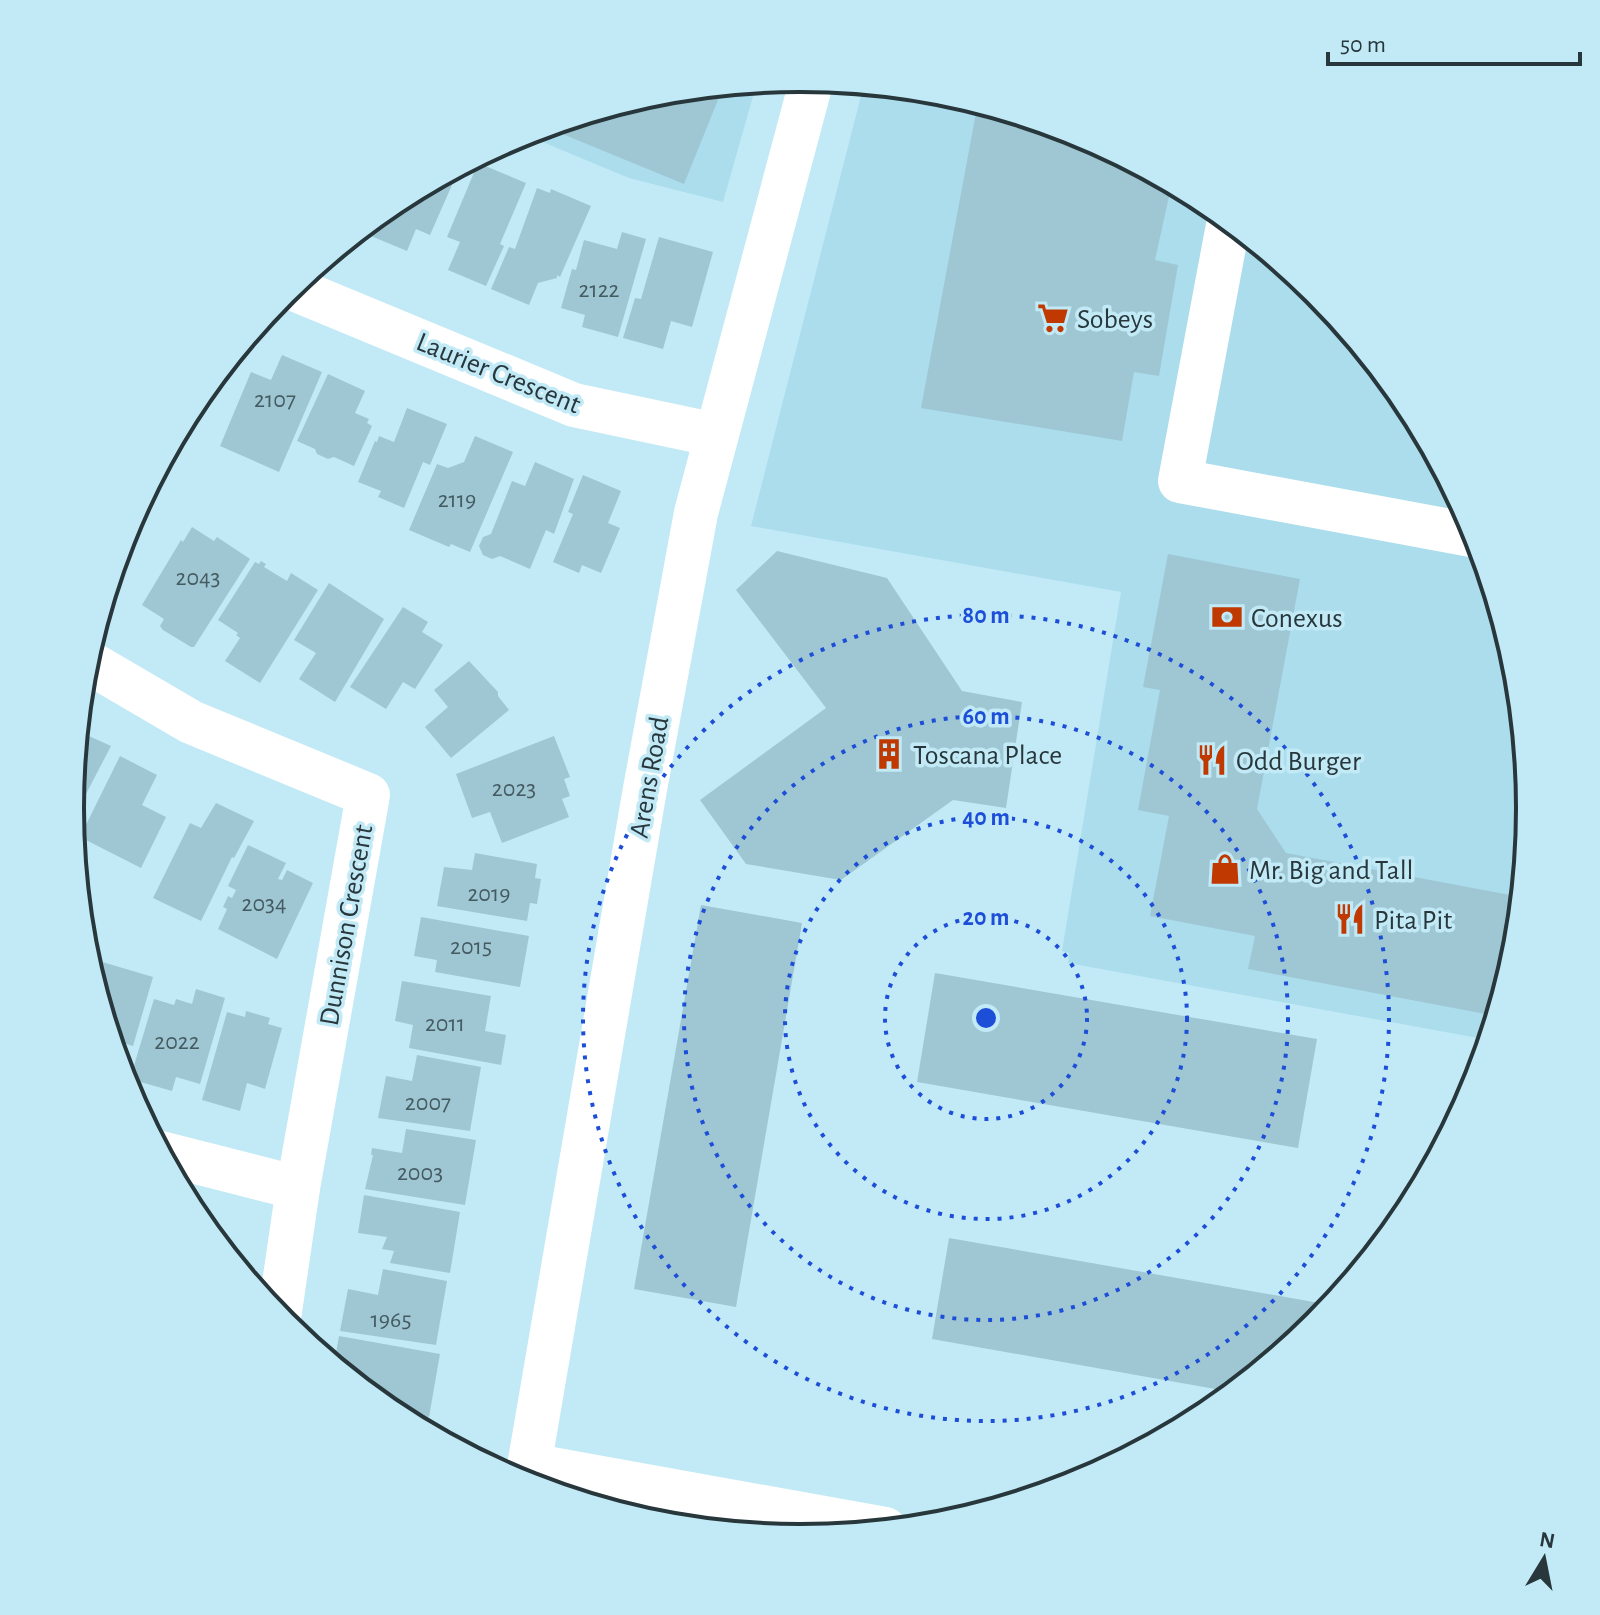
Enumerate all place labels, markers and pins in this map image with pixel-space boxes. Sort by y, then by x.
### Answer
supermarket icon: Sobeys [1036,301,1070,335]
place label: Sobeys [1077,306,1153,334]
bank icon: Conexus [1210,600,1244,634]
place label: Conexus [1251,605,1343,633]
building icon: Toscana Place [872,737,906,771]
place label: Toscana Place [913,742,1062,770]
restaurant icon: Odd Burger [1195,743,1229,777]
place label: Odd Burger [1236,748,1361,776]
shop icon: Mr. Big and Tall [1208,852,1242,886]
place label: Mr. Big and Tall [1249,857,1413,885]
restaurant icon: Pita Pit [1333,902,1367,936]
place label: Pita Pit [1374,907,1452,935]
centre of rings [972,1004,1000,1032]

